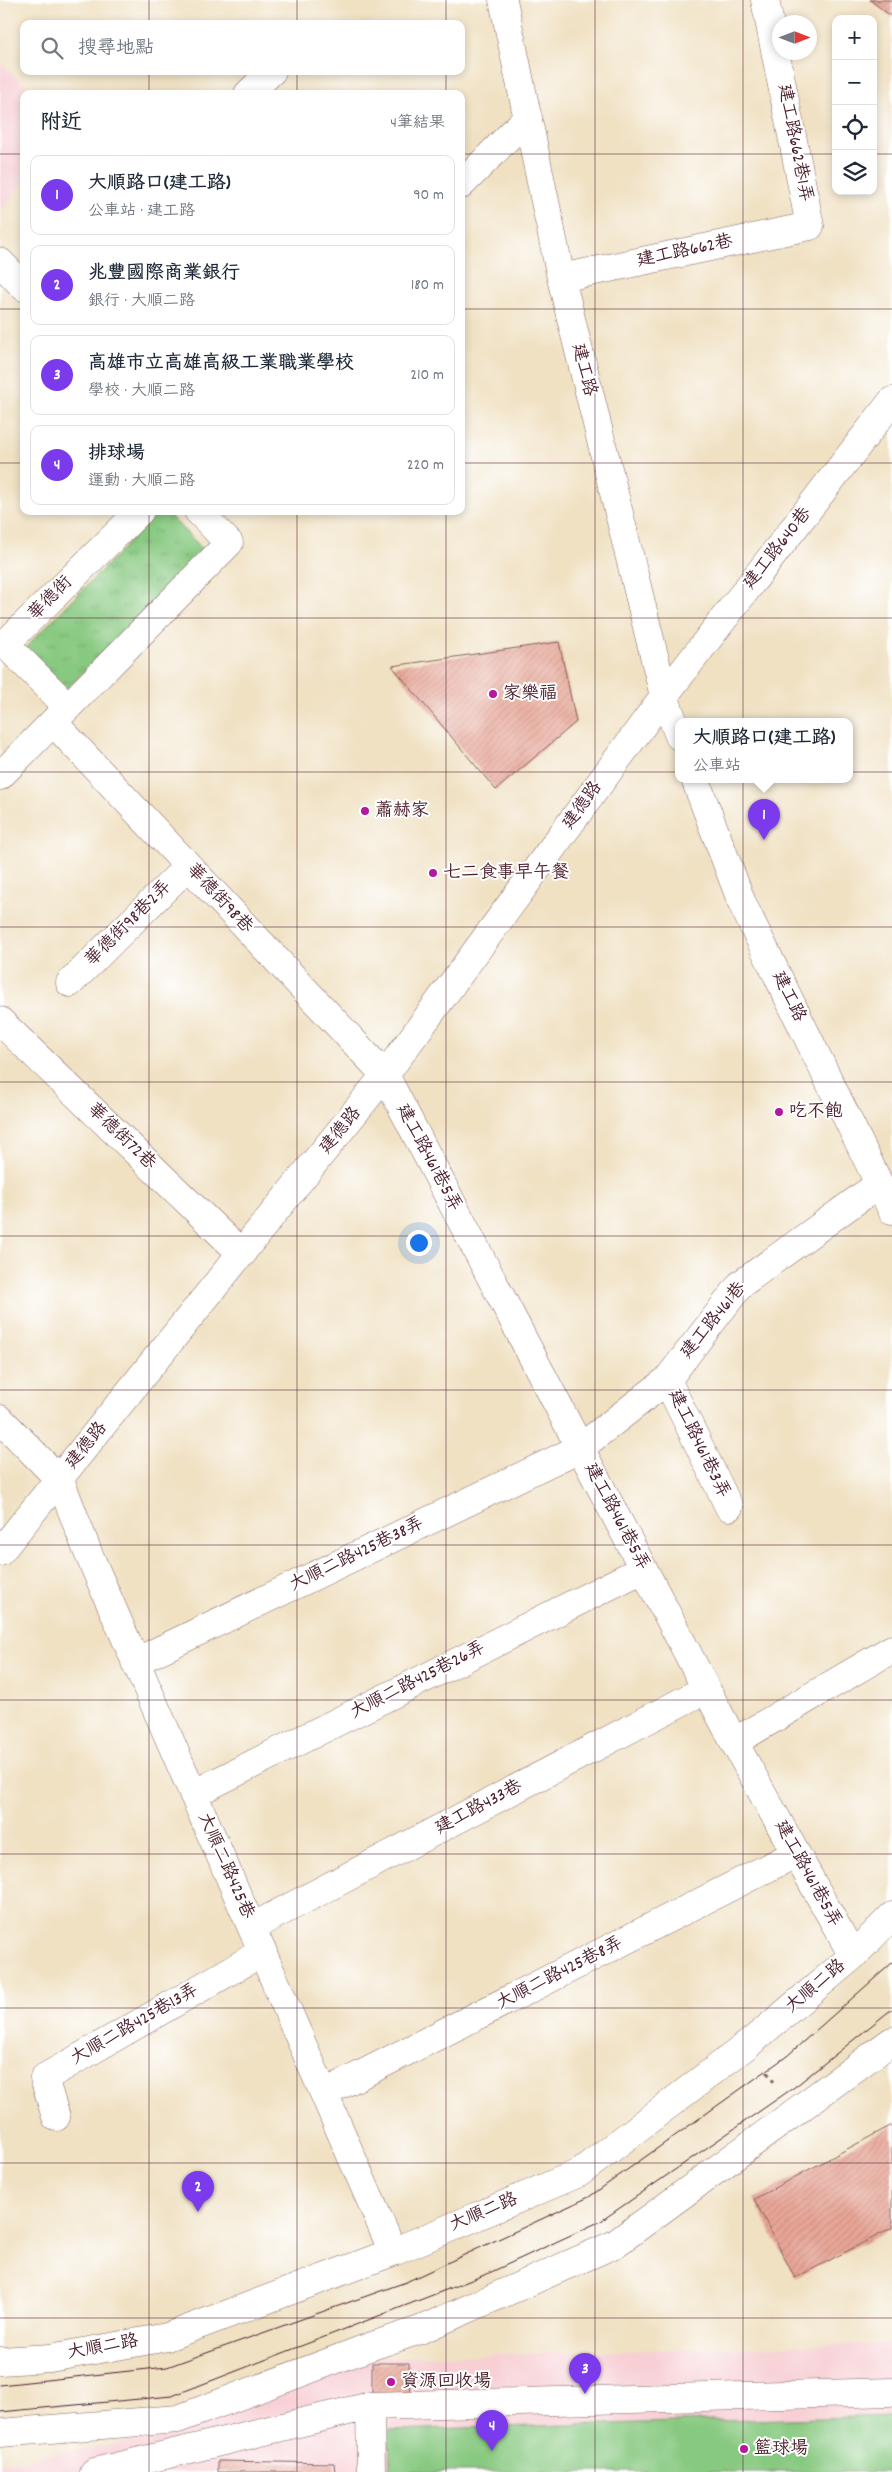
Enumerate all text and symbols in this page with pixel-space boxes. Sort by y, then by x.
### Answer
north arrow [772,15,817,60]
map controls [832,15,877,195]
button: + [832,15,877,60]
search box [20,20,465,75]
icon: search [38,34,66,62]
text: 搜尋地點 [78,36,154,63]
button: − [832,60,877,105]
street label: 建工路662巷1弄 [770,82,818,204]
button: locate [832,105,877,150]
text: 附近 [40,109,82,139]
text: 4筆結果 [390,112,445,135]
button: layers [832,150,877,195]
text: 大順路口(建工路) [88,171,231,198]
text: 1 [55,184,59,207]
text: 90 m [413,184,444,207]
text: 公車站 · 建工路 [88,200,195,223]
street label: 建工路662巷 [635,230,735,274]
text: 兆豐國際商業銀行 [88,261,240,288]
text: 2 [54,274,61,297]
text: 180 m [411,274,444,297]
text: 銀行 · 大順二路 [88,290,195,313]
street label: 建工路 [564,341,602,399]
text: 高雄市立高雄高級工業職業學校 [88,351,354,378]
text: 3 [53,364,61,387]
text: 210 m [410,364,444,387]
text: 學校 · 大順二路 [88,380,195,403]
text: 排球場 [88,441,145,468]
text: 4 [54,454,60,477]
text: 220 m [407,454,444,477]
text: 運動 · 大順二路 [88,470,195,493]
street label: 建工路640巷 [738,503,818,595]
street label: 華德街 [23,571,79,627]
place label: 家樂福 [503,682,557,707]
marker: 家樂福 [487,688,499,700]
popup [675,718,853,783]
text: 大順路口(建工路) [693,726,835,753]
text: 公車站 [693,755,741,778]
street label: 建德路 [557,777,609,835]
place label: 蕭赫家 [375,799,429,824]
pin: 1 [748,799,780,840]
marker: 蕭赫家 [359,805,371,817]
street label: 華德街98巷 [180,858,258,940]
place label: 七二食事早午餐 [443,861,569,886]
marker: 七二食事早午餐 [427,867,439,879]
street label: 華德街98巷2弄 [80,875,178,973]
street label: 建工路 [765,967,811,1027]
street label: 華德街72巷 [81,1098,161,1176]
street label: 建工路461巷5弄 [389,1100,467,1216]
place label: 吃不飽 [789,1100,843,1125]
street label: 建德路 [314,1102,368,1160]
marker: 吃不飽 [773,1106,785,1118]
your location [406,1230,432,1256]
street label: 建工路461巷 [675,1277,753,1365]
street label: 建工路461巷3弄 [661,1385,735,1503]
street label: 建德路 [60,1417,114,1475]
street label: 建工路461巷5弄 [577,1459,655,1575]
street label: 大順二路425巷38弄 [286,1512,428,1598]
street label: 大順二路425巷26弄 [346,1636,490,1726]
street label: 建工路433巷 [431,1775,527,1841]
street label: 大順二路425巷 [190,1809,260,1923]
street label: 建工路461巷5弄 [767,1816,847,1932]
street label: 大順二路425巷8弄 [492,1931,628,2017]
street label: 大順二路 [780,1954,852,2020]
street label: 大順二路425巷13弄 [67,1978,203,2072]
pin: 2 [182,2171,214,2212]
street label: 大順二路 [446,2187,522,2239]
street label: 大順二路 [65,2329,141,2367]
pin: 3 [569,2353,601,2394]
place label: 資源回收場 [401,2370,491,2395]
marker: 資源回收場 [385,2376,397,2388]
pin: 4 [476,2410,508,2451]
place label: 籃球場 [754,2437,808,2462]
marker: 籃球場 [738,2443,750,2455]

